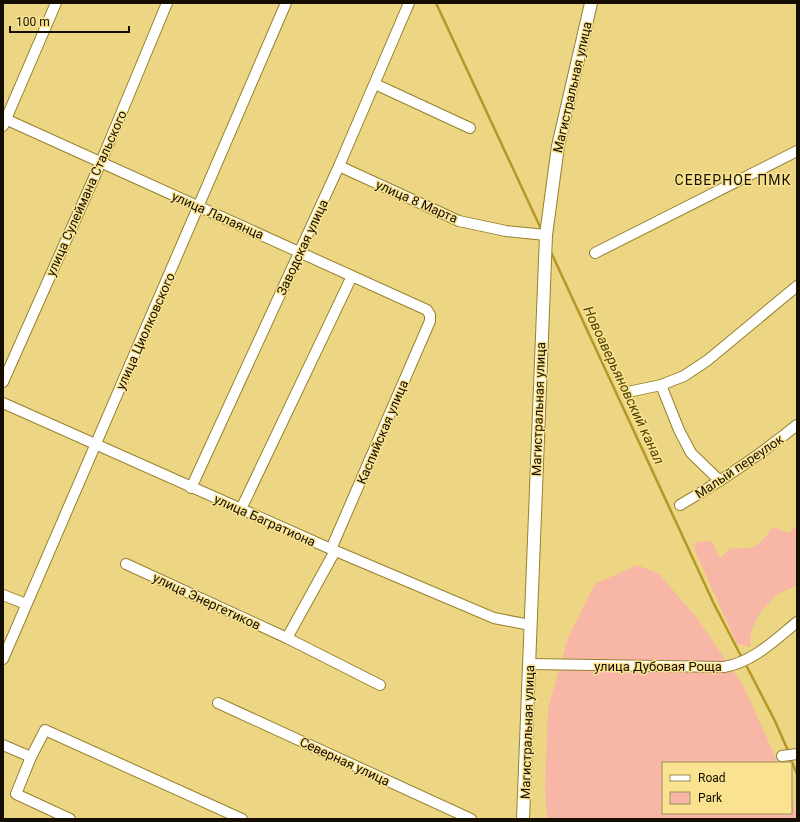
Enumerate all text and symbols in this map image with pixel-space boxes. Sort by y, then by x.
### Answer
scale bar [10,8,129,34]
text: 100 m [16,15,50,29]
street label: Магистральная улица [550,20,595,154]
street label: улица Сулеймана Стальского [43,108,130,278]
district label: СЕВЕРНОЕ ПМК [675,172,791,188]
street label: улица 8 Марта [374,177,460,226]
street label: улица Лалаянца [169,188,266,242]
street label: Заводская улица [274,197,331,298]
street label: улица Циолковского [113,270,178,392]
water label: Новоаверьяновский канал [580,303,668,467]
street label: Магистральная улица [529,342,548,476]
street label: Каспийская улица [354,378,411,487]
street label: Малый переулок [692,431,786,501]
street label: улица Багратиона [212,491,318,550]
street label: улица Энергетиков [151,570,263,633]
street label: улица Дубовая Роща [594,659,722,674]
street label: Магистральная улица [518,665,537,799]
street label: Северная улица [297,734,392,789]
legend [662,762,792,814]
text: Road [698,771,726,785]
text: Park [698,791,723,805]

